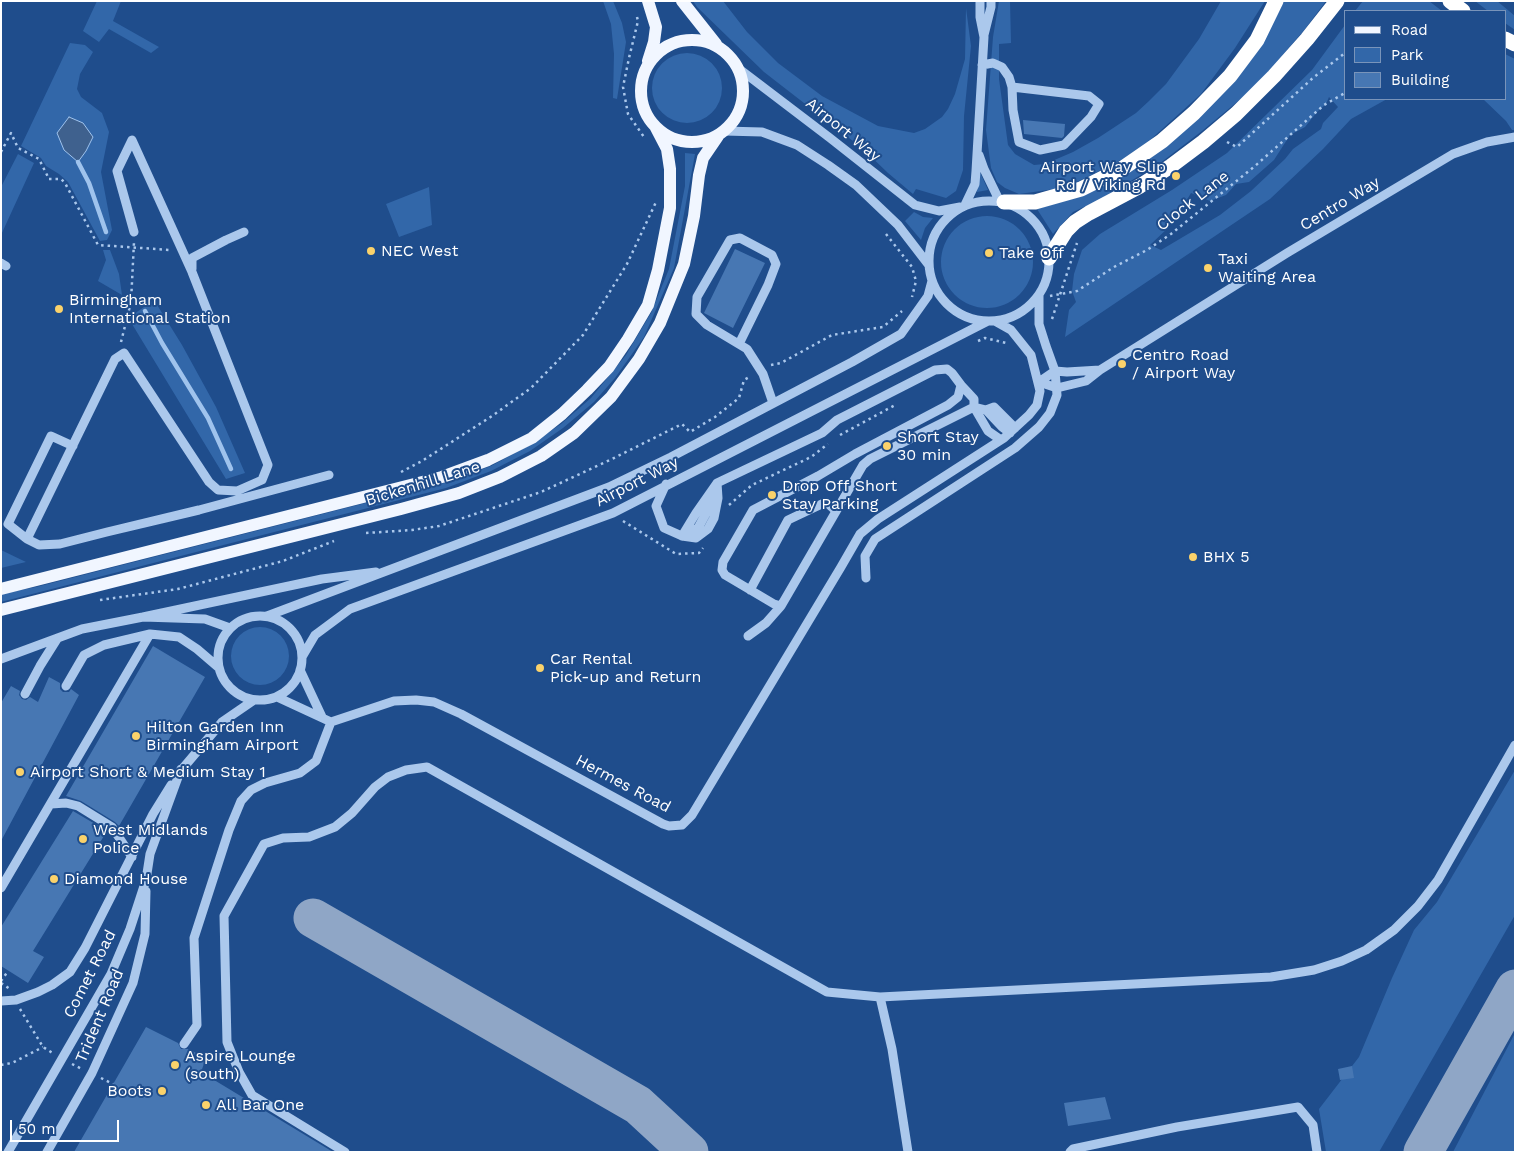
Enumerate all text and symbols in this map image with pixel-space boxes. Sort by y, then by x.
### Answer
legend [1344,10,1506,100]
text: Road [1391,21,1428,39]
text: Park [1391,46,1423,64]
text: Building [1391,71,1449,89]
street label: Airport Way [802,94,884,166]
place label: Airport Way Slip Rd / Viking Rd [1040,157,1166,195]
street label: Clock Lane [1153,167,1233,235]
marker: Airport Way Slip Rd / Viking Rd [1170,170,1182,182]
street label: Centro Way [1297,173,1383,235]
place label: NEC West [381,241,458,261]
place label: Take Off [999,243,1064,263]
marker: NEC West [365,245,377,257]
marker: Take Off [983,247,995,259]
place label: Taxi Waiting Area [1218,249,1316,287]
marker: Taxi Waiting Area [1202,262,1214,274]
place label: Birmingham International Station [69,290,231,328]
marker: Birmingham International Station [53,303,65,315]
place label: Centro Road / Airport Way [1132,345,1235,383]
marker: Centro Road / Airport Way [1116,358,1128,370]
place label: Short Stay 30 min [897,427,979,465]
marker: Short Stay 30 min [881,440,893,452]
street label: Airport Way [592,453,682,511]
street label: Bickenhill Lane [363,457,483,511]
place label: Drop Off Short Stay Parking [782,476,897,514]
marker: Drop Off Short Stay Parking [766,489,778,501]
place label: BHX 5 [1203,547,1250,567]
marker: BHX 5 [1187,551,1199,563]
place label: Car Rental Pick-up and Return [550,649,702,687]
marker: Car Rental Pick-up and Return [534,662,546,674]
place label: Hilton Garden Inn Birmingham Airport [146,717,299,755]
marker: Hilton Garden Inn Birmingham Airport [130,730,142,742]
street label: Hermes Road [572,751,674,817]
place label: Airport Short & Medium Stay 1 [30,762,266,782]
marker: Airport Short & Medium Stay 1 [14,766,26,778]
place label: West Midlands Police [93,820,208,858]
marker: West Midlands Police [77,833,89,845]
place label: Diamond House [64,869,188,889]
marker: Diamond House [48,873,60,885]
street label: Comet Road [60,927,120,1021]
street label: Trident Road [72,966,128,1066]
place label: Aspire Lounge (south) [185,1046,296,1084]
marker: Aspire Lounge (south) [169,1059,181,1071]
place label: Boots [107,1081,152,1101]
marker: Boots [156,1085,168,1097]
place label: All Bar One [216,1095,304,1115]
marker: All Bar One [200,1099,212,1111]
scale bar [12,1110,121,1142]
text: 50 m [18,1120,55,1138]

